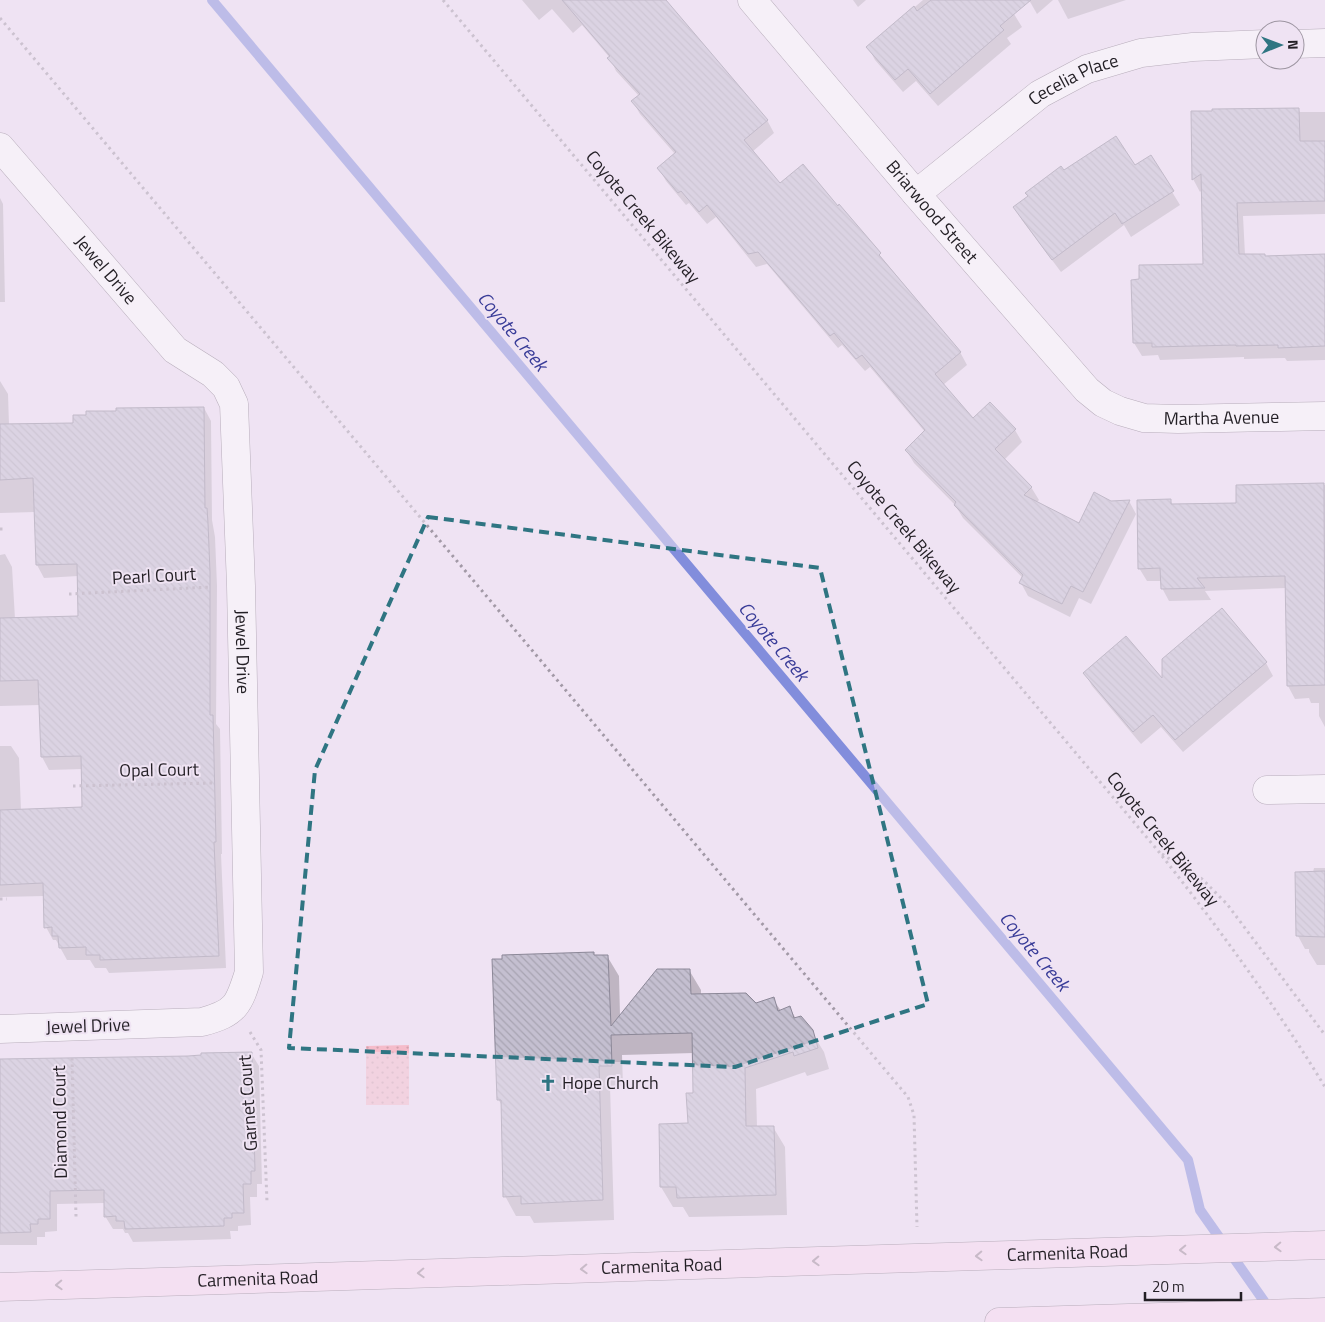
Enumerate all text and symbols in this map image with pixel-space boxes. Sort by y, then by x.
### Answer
north arrow [1255,20,1305,70]
text: N [1283,40,1304,50]
street label: Cecelia Place [1022,46,1122,112]
street label: Coyote Creek Bikeway [580,144,707,289]
street label: Briarwood Street [880,154,985,270]
street label: Jewel Drive [68,229,144,310]
water label: Coyote Creek [471,284,557,379]
street label: Martha Avenue [1163,403,1280,432]
street label: Coyote Creek Bikeway [841,454,968,599]
street label: Pearl Court [111,560,197,591]
water label: Coyote Creek [732,594,818,689]
street label: Jewel Drive [228,609,257,694]
street label: Opal Court [119,755,200,784]
street label: Coyote Creek Bikeway [1101,766,1226,912]
water label: Coyote Creek [993,904,1079,999]
street label: Jewel Drive [45,1011,131,1040]
street label: Garnet Court [231,1053,264,1152]
street label: Diamond Court [45,1064,74,1179]
place label: Hope Church [562,1069,659,1096]
church icon: Hope Church [538,1073,558,1093]
street label: Carmenita Road [1006,1237,1128,1268]
one-way arrow [1274,1242,1282,1252]
one-way arrow [1179,1245,1186,1255]
street label: Carmenita Road [601,1250,723,1281]
one-way arrow [974,1251,982,1261]
one-way arrow [812,1256,820,1267]
street label: Carmenita Road [197,1263,319,1294]
one-way arrow [579,1263,587,1274]
one-way arrow [417,1268,425,1279]
scale bar [1145,1270,1241,1302]
text: 20 m [1152,1275,1185,1298]
one-way arrow [54,1280,62,1290]

